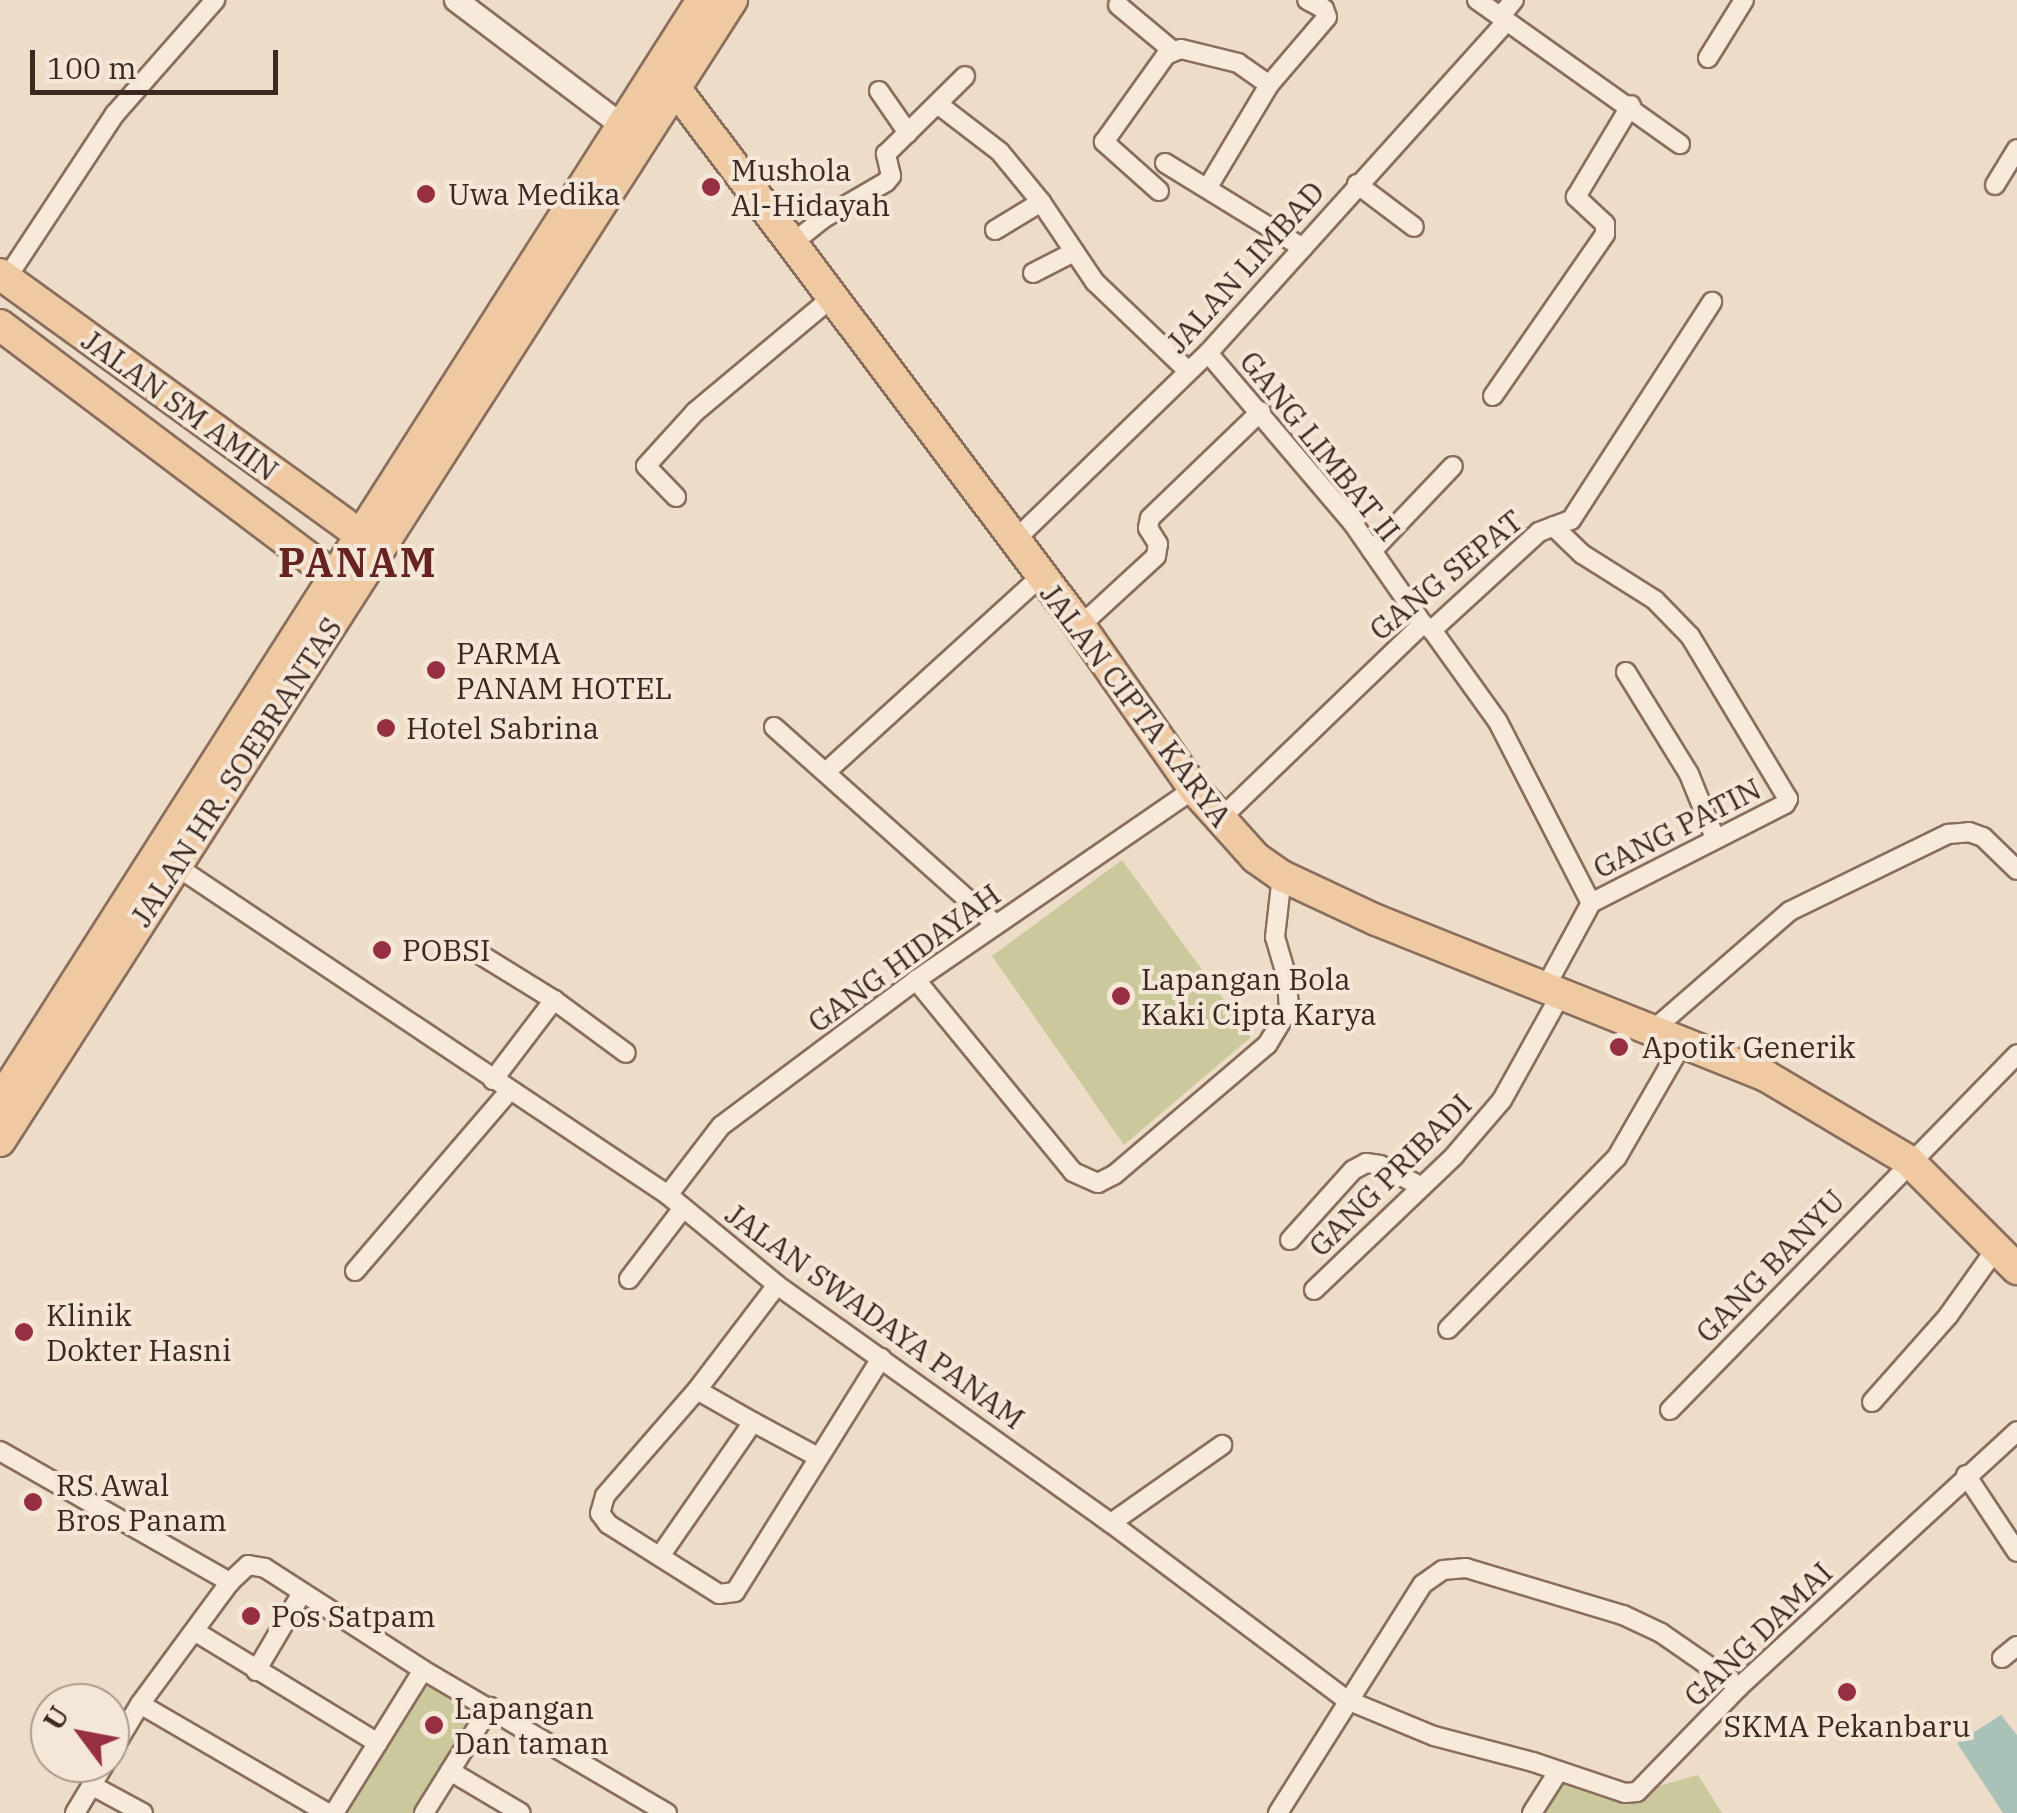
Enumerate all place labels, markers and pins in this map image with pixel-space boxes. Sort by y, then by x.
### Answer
place label: Mushola Al-Hidayah [731,152,890,222]
place label: Uwa Medika [448,176,621,212]
marker: Mushola Al-Hidayah [700,176,722,198]
marker: Uwa Medika [413,181,439,207]
place label: PARMA PANAM HOTEL [456,635,672,706]
marker: PARMA PANAM HOTEL [425,659,447,681]
place label: Hotel Sabrina [406,710,599,746]
marker: Hotel Sabrina [375,717,397,739]
place label: POBSI [402,932,490,968]
marker: POBSI [371,939,393,961]
place label: Lapangan Bola Kaki Cipta Karya [1141,961,1377,1032]
marker: Lapangan Bola Kaki Cipta Karya [1110,985,1132,1007]
place label: Apotik Generik [1642,1029,1856,1065]
marker: Apotik Generik [1606,1034,1632,1060]
place label: Klinik Dokter Hasni [46,1297,231,1368]
marker: Klinik Dokter Hasni [11,1319,37,1345]
place label: RS Awal Bros Panam [56,1467,227,1538]
marker: RS Awal Bros Panam [20,1489,46,1515]
place label: Pos Satpam [271,1598,436,1634]
marker: Pos Satpam [240,1605,262,1627]
marker: SKMA Pekanbaru [1836,1681,1858,1703]
place label: Lapangan Dan taman [454,1690,609,1760]
place label: SKMA Pekanbaru [1724,1708,1970,1744]
marker: Lapangan Dan taman [423,1714,445,1736]

